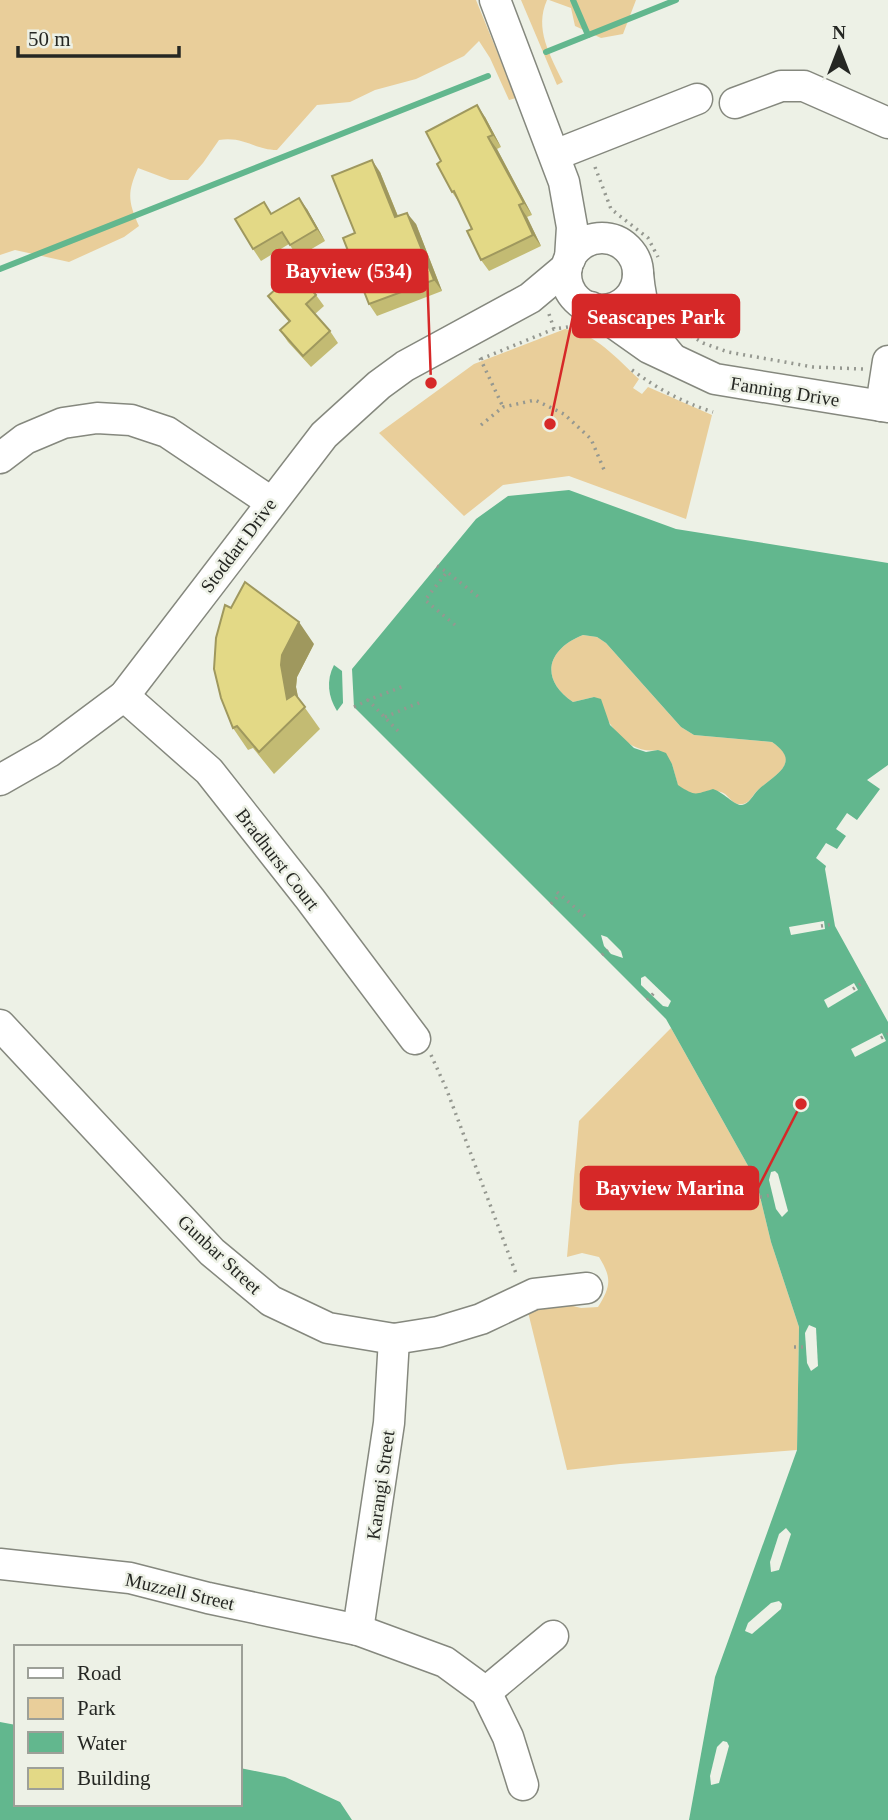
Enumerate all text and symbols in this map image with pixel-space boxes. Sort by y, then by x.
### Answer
scale bar [18,14,178,58]
north arrow [804,14,874,84]
text: N [832,22,846,43]
text: 50 m [28,27,71,51]
callout: Bayview (534) [272,250,427,292]
text: Bayview (534) [286,259,412,283]
callout: Seascapes Park [573,295,739,337]
text: Seascapes Park [587,305,725,329]
street label: Fanning Drive [729,372,841,410]
street label: Stoddart Drive [196,494,281,597]
street label: Bradhurst Court [231,804,324,915]
callout: Bayview Marina [581,1167,758,1209]
text: Bayview Marina [596,1176,745,1200]
street label: Gunbar Street [174,1211,266,1299]
street label: Karangi Street [362,1428,399,1541]
street label: Muzzell Street [123,1569,237,1614]
legend [14,1645,242,1806]
text: Road [77,1661,122,1685]
text: Park [77,1696,116,1720]
text: Water [77,1731,127,1755]
text: Building [77,1766,151,1790]

